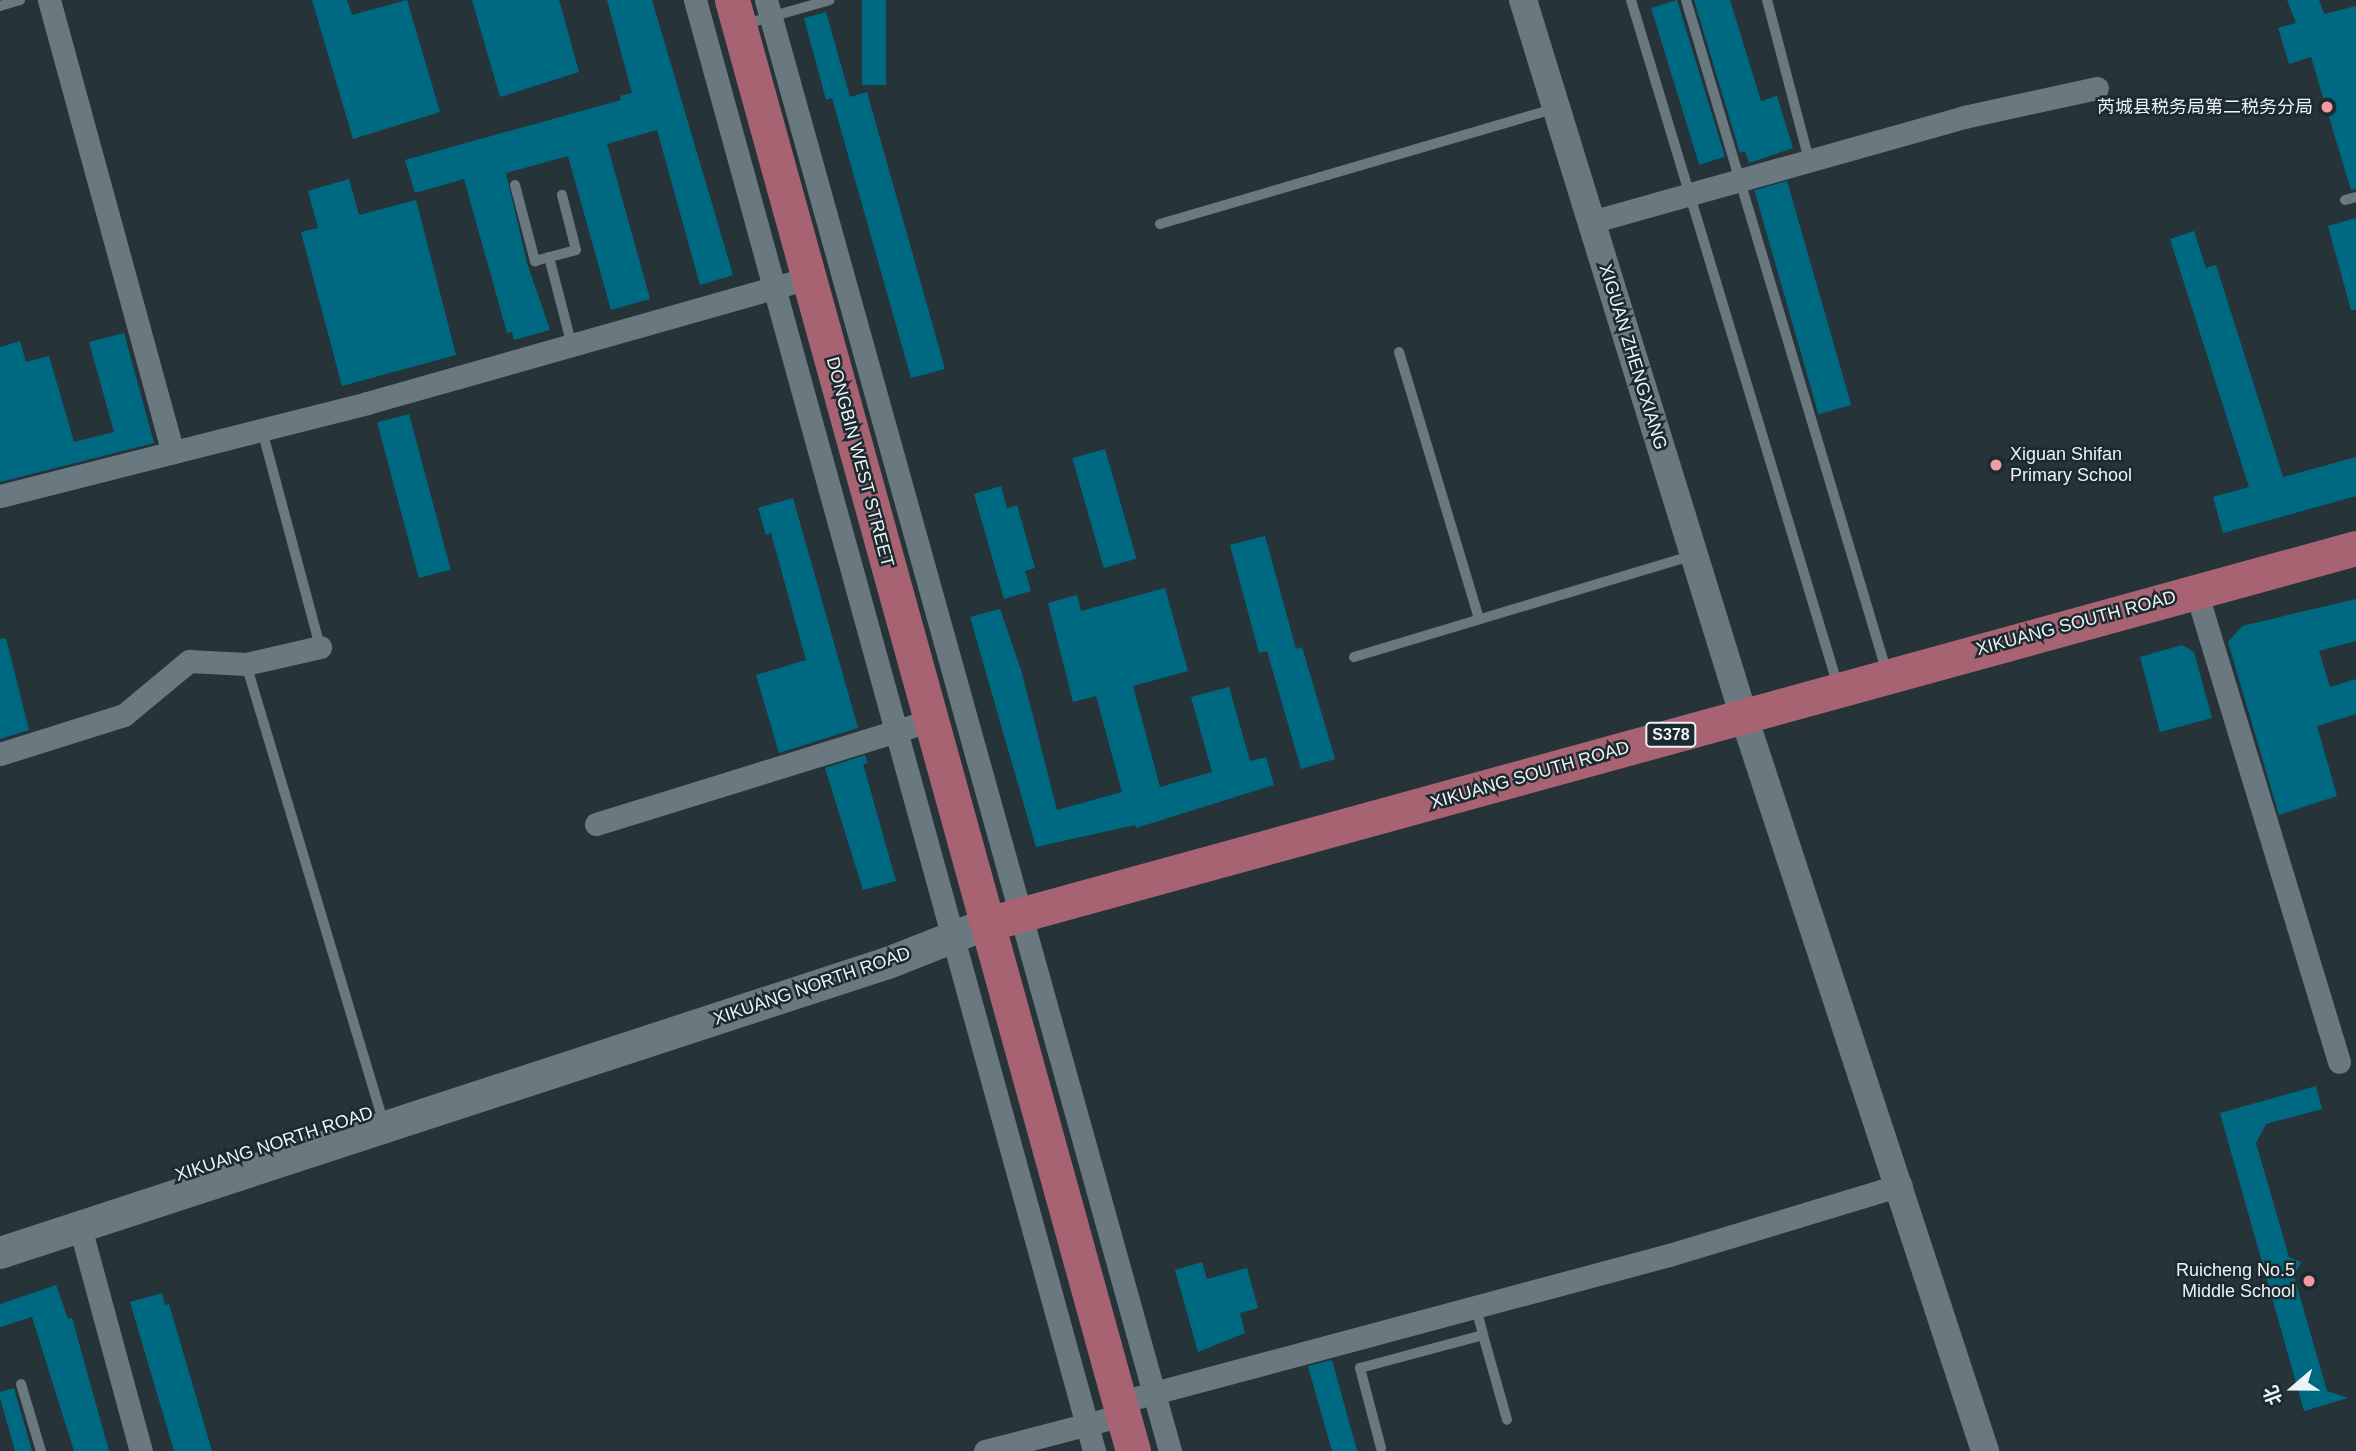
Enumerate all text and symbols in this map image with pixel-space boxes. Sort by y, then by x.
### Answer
place label: 芮城县税务局第二税务分局 [2097,96,2313,118]
marker: 芮城县税务局第二税务分局 [2319,99,2335,115]
street label: XIGUAN ZHENGXIANG [1594,262,1672,452]
street label: DONGBIN WEST STREET [821,354,899,570]
place label: Xiguan Shifan Primary School [2010,444,2132,486]
marker: Xiguan Shifan Primary School [1988,457,2004,473]
street label: XIKUANG SOUTH ROAD [1974,586,2178,660]
road number: S378 [1645,722,1697,748]
street label: XIKUANG SOUTH ROAD [1428,736,1632,814]
street label: XIKUANG NORTH ROAD [711,942,913,1030]
street label: XIKUANG NORTH ROAD [172,1102,376,1186]
place label: Ruicheng No.5 Middle School [2176,1260,2295,1302]
marker: Ruicheng No.5 Middle School [2301,1273,2317,1289]
north arrow [2258,1353,2328,1423]
text: 北 [2260,1383,2286,1408]

